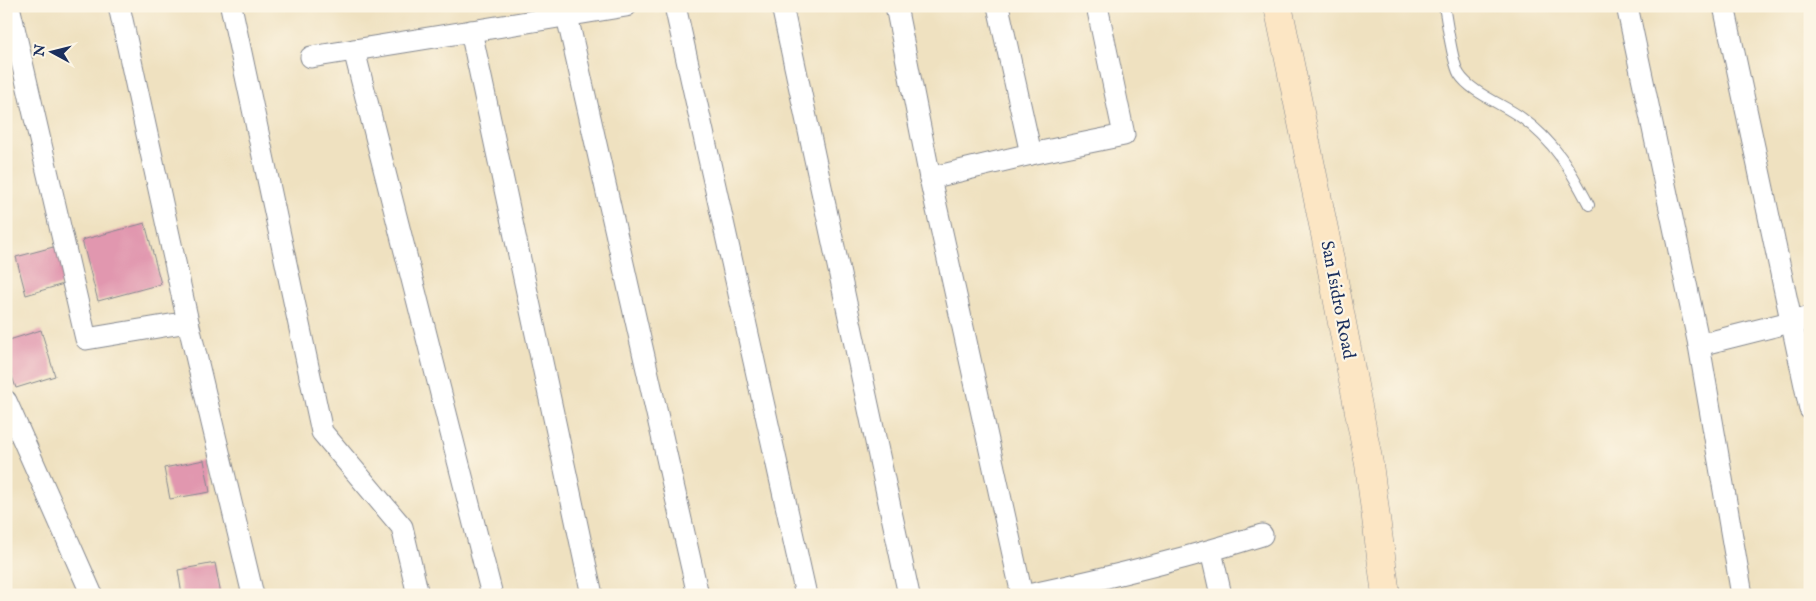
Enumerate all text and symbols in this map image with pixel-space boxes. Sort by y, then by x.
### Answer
north arrow [28,28,78,78]
text: N [30,43,50,59]
street label: San Isidro Road [1314,239,1360,361]

